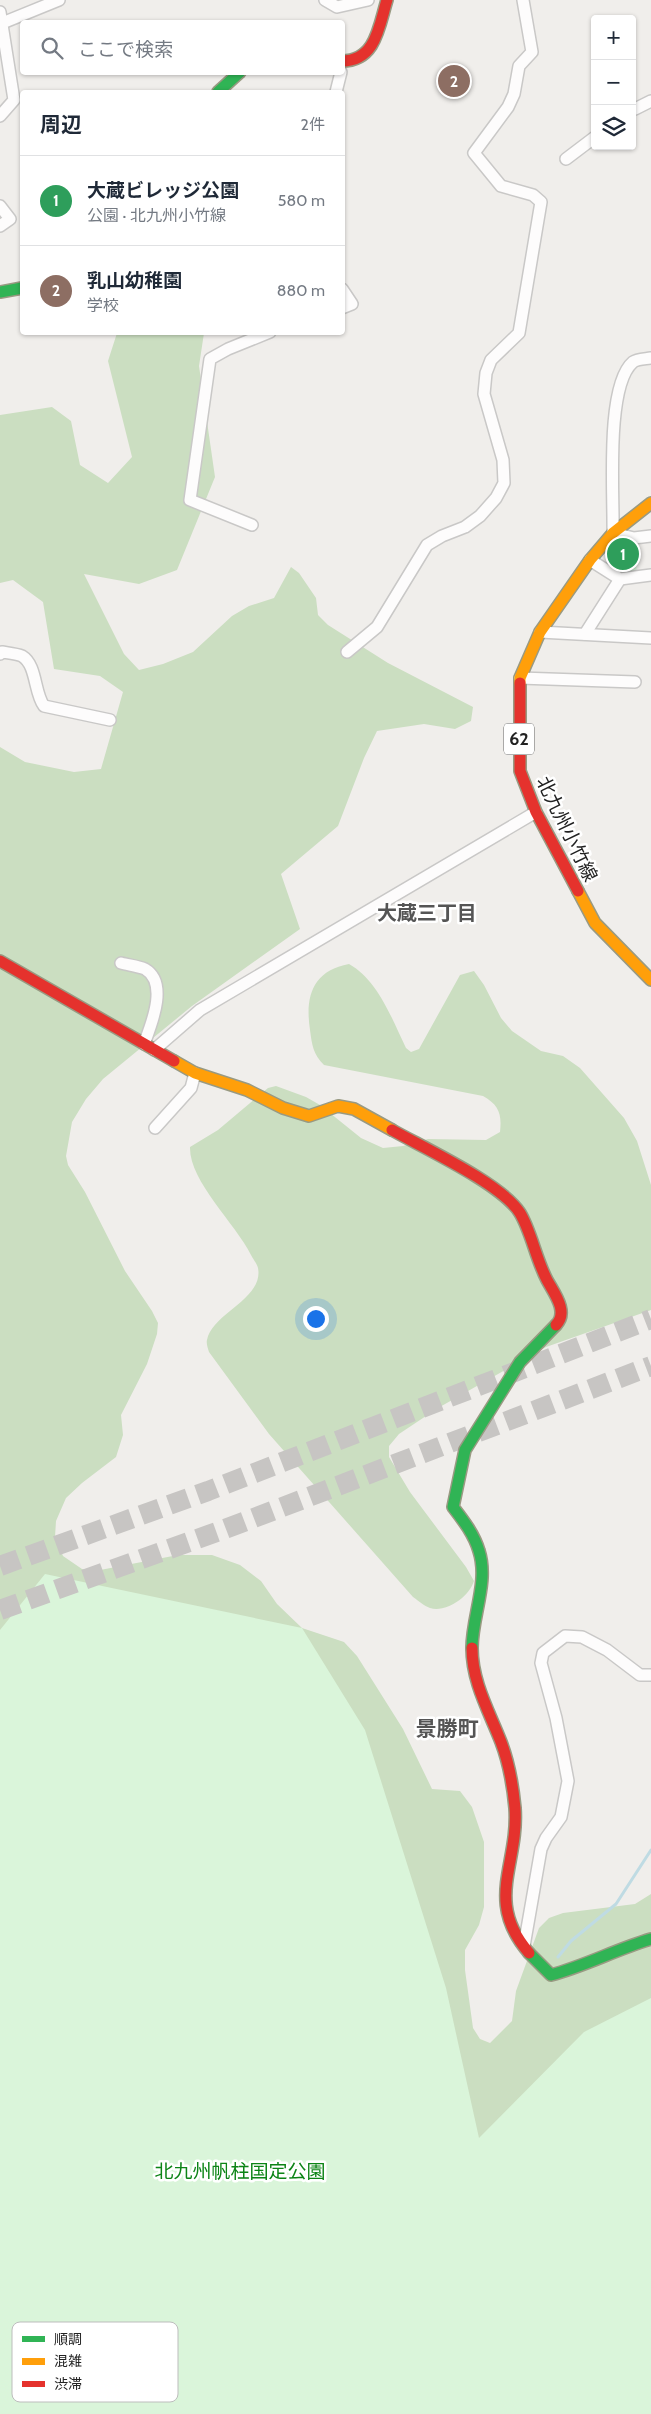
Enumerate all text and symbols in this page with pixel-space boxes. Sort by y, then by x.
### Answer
map controls [591,15,636,150]
button: + [591,15,636,60]
search box [20,20,345,75]
icon: search [38,34,66,62]
text: ここで検索 [78,38,173,61]
button: − [591,60,636,105]
pin: 2 [438,62,470,100]
button: layers [591,105,636,150]
text: 周辺 [40,112,82,137]
text: 2件 [301,115,325,134]
text: 大蔵ビレッジ公園 [87,179,239,202]
text: 1 [53,191,59,210]
text: 580 m [278,191,325,210]
text: 公園 · 北九州小竹線 [87,206,226,225]
text: 乳山幼稚園 [87,269,182,292]
text: 2 [52,281,60,300]
text: 880 m [277,281,325,300]
text: 学校 [87,296,119,315]
pin: 1 [607,535,639,573]
road number: 62 [504,724,534,754]
street label: 北九州小竹線 [532,773,602,885]
district label: 大蔵三丁目 [377,901,477,925]
your location [303,1306,329,1332]
district label: 景勝町 [416,1716,479,1741]
park label: 北九州帆柱国定公園 [154,2160,326,2183]
legend [12,2322,178,2402]
text: 順調 [54,2330,82,2348]
text: 混雑 [54,2352,82,2370]
text: 渋滞 [54,2375,82,2393]

